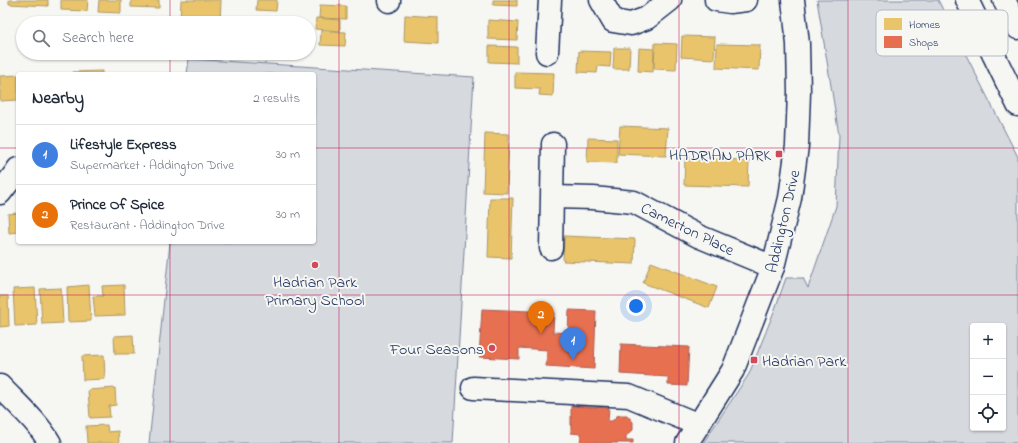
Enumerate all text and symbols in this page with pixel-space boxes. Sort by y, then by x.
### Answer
legend [876,10,1008,56]
search box [16,16,316,60]
text: Homes [909,17,941,33]
icon: search [30,27,52,49]
text: Search here [62,27,134,49]
text: Shops [909,35,939,51]
text: Nearby [32,86,84,111]
text: 2 results [253,89,300,108]
text: Lifestyle Express [70,134,177,156]
place label: HADRIAN PARK [669,144,771,168]
text: 1 [43,145,47,164]
text: 30 m [276,145,300,164]
marker: HADRIAN PARK [774,149,784,159]
text: Supermarket · Addington Drive [70,156,234,175]
street label: Addington Drive [760,167,808,275]
text: Prince Of Spice [70,194,164,216]
street label: Camerton Place [636,197,739,263]
text: 2 [42,205,48,224]
text: 30 m [276,205,300,224]
text: Restaurant · Addington Drive [70,216,225,235]
marker: Hadrian Park Primary School [310,260,320,270]
place label: Hadrian Park Primary School [266,271,365,313]
your location [626,296,646,316]
pin: 2 [528,301,554,334]
map controls [970,323,1006,431]
button: + [970,323,1006,359]
pin: 1 [560,327,586,360]
place label: Four Seasons [389,338,484,362]
marker: Four Seasons [487,343,497,353]
place label: Hadrian Park [762,350,847,374]
marker: Hadrian Park [749,355,759,365]
button: − [970,359,1006,395]
button: locate [970,395,1006,431]

